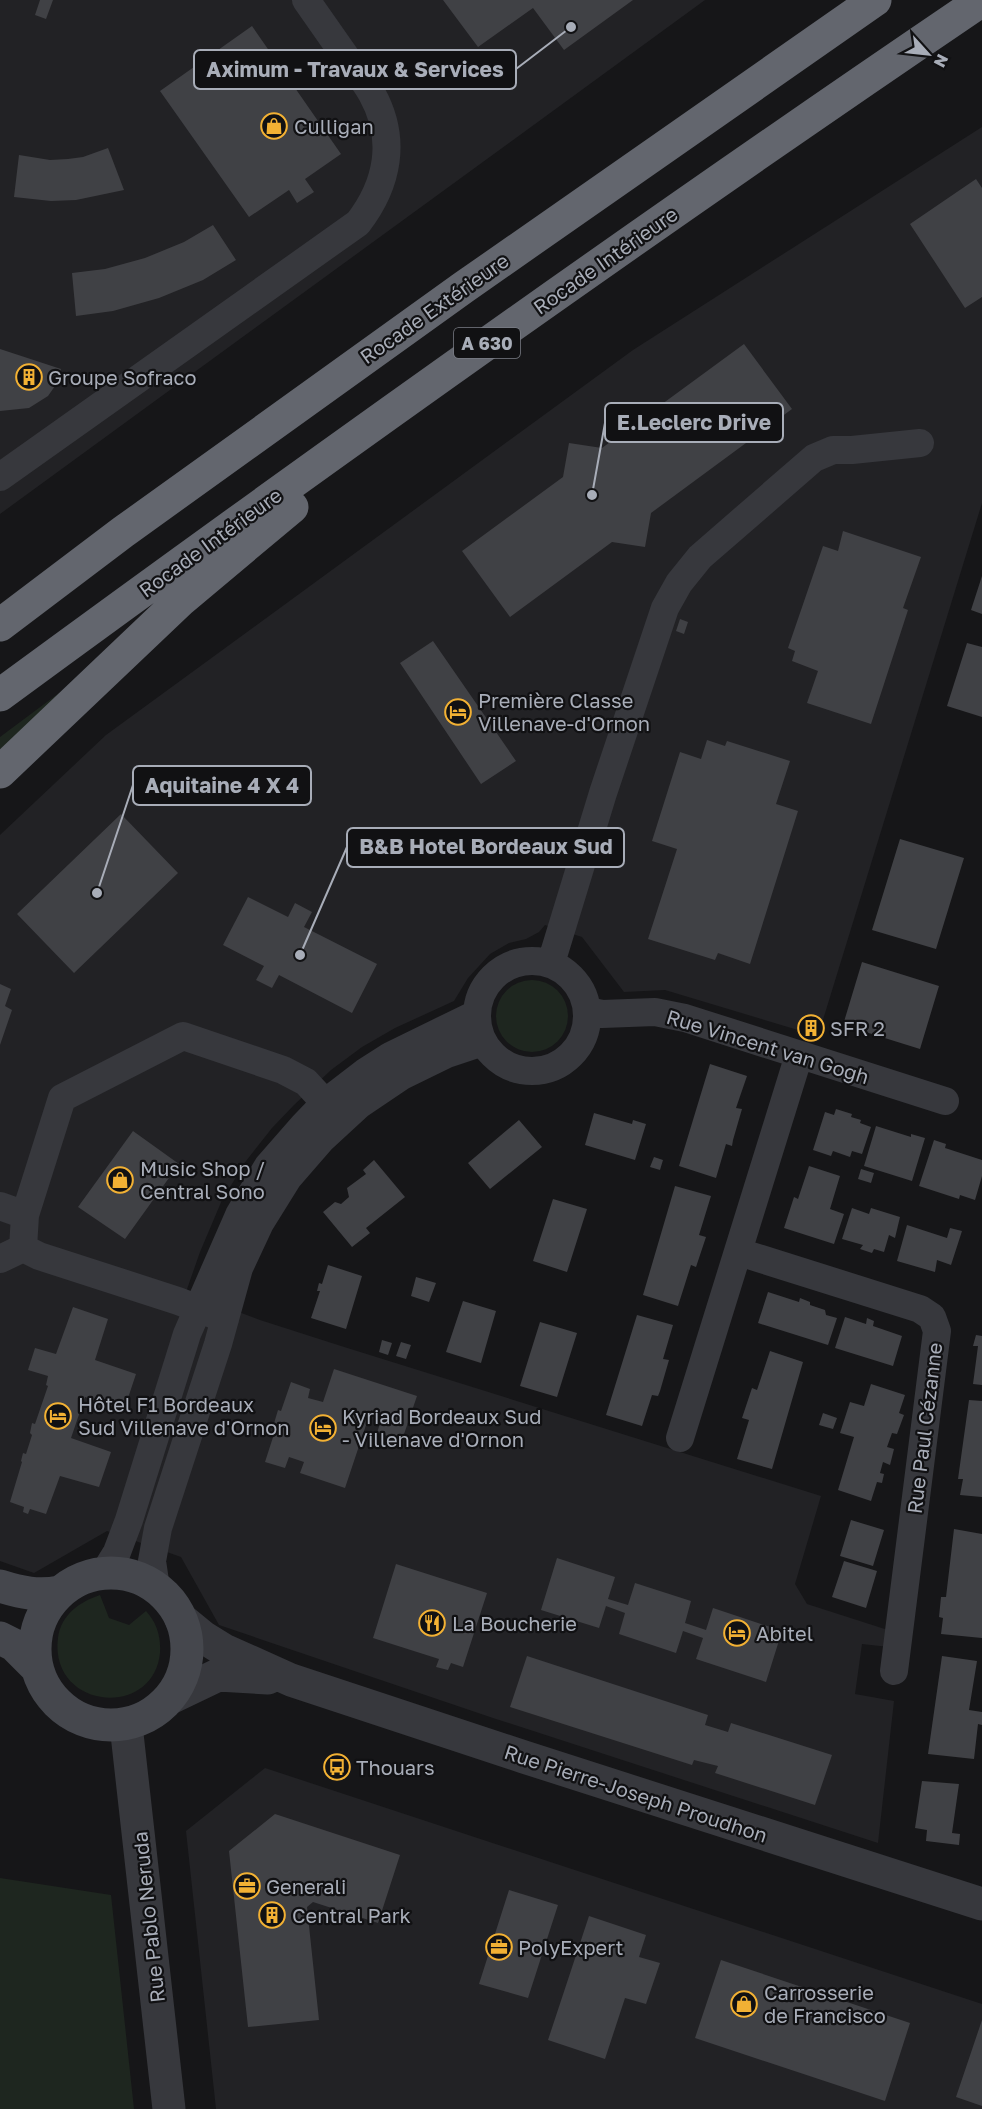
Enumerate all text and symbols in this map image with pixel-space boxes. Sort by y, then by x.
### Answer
north arrow [898,24,958,84]
callout: Aximum - Travaux & Services [194,50,516,89]
text: N [930,51,953,71]
text: Aximum - Travaux & Services [206,56,504,82]
shop icon: Culligan [259,111,289,141]
place label: Culligan [294,114,374,138]
street label: Rocade Intérieure [528,201,682,319]
street label: Rocade Extérieure [355,248,513,368]
road number: A 630 [454,328,520,358]
building icon: Groupe Sofraco [14,362,44,392]
place label: Groupe Sofraco [48,365,196,389]
callout: E.Leclerc Drive [605,403,783,442]
text: E.Leclerc Drive [617,409,771,435]
street label: Rocade Intérieure [134,482,286,602]
place label: Première Classe Villenave-d'Ornon [478,688,650,735]
hotel icon: Première Classe Villenave-d'Ornon [443,697,473,727]
callout: Aquitaine 4 X 4 [133,766,311,805]
text: Aquitaine 4 X 4 [145,772,299,798]
callout: B&B Hotel Bordeaux Sud [347,828,624,867]
text: B&B Hotel Bordeaux Sud [359,833,613,859]
street label: Rue Vincent van Gogh [664,1004,872,1088]
building icon: SFR 2 [796,1013,826,1043]
place label: SFR 2 [830,1016,885,1040]
place label: Music Shop / Central Sono [140,1156,265,1203]
shop icon: Music Shop / Central Sono [105,1165,135,1195]
street label: Rue Paul Cézanne [902,1341,946,1515]
place label: Hôtel F1 Bordeaux Sud Villenave d'Ornon [78,1392,290,1439]
hotel icon: Hôtel F1 Bordeaux Sud Villenave d'Ornon [43,1401,73,1431]
place label: Kyriad Bordeaux Sud - Villenave d'Ornon [342,1404,541,1451]
hotel icon: Kyriad Bordeaux Sud - Villenave d'Ornon [308,1413,338,1443]
restaurant icon: La Boucherie [417,1608,447,1638]
place label: La Boucherie [452,1611,577,1635]
hotel icon: Abitel [722,1618,752,1648]
place label: Abitel [756,1621,813,1645]
street label: Rue Pierre-Joseph Proudhon [501,1739,771,1847]
bus stop icon: Thouars [322,1752,352,1782]
place label: Thouars [356,1755,435,1779]
street label: Rue Pablo Neruda [127,1830,169,2004]
office icon: Generali [232,1871,262,1901]
place label: Generali [266,1874,346,1898]
building icon: Central Park [257,1900,287,1930]
place label: Central Park [292,1903,411,1927]
office icon: PolyExpert [484,1932,514,1962]
place label: PolyExpert [518,1935,623,1959]
place label: Carrosserie de Francisco [764,1980,886,2027]
shop icon: Carrosserie de Francisco [729,1989,759,2019]

